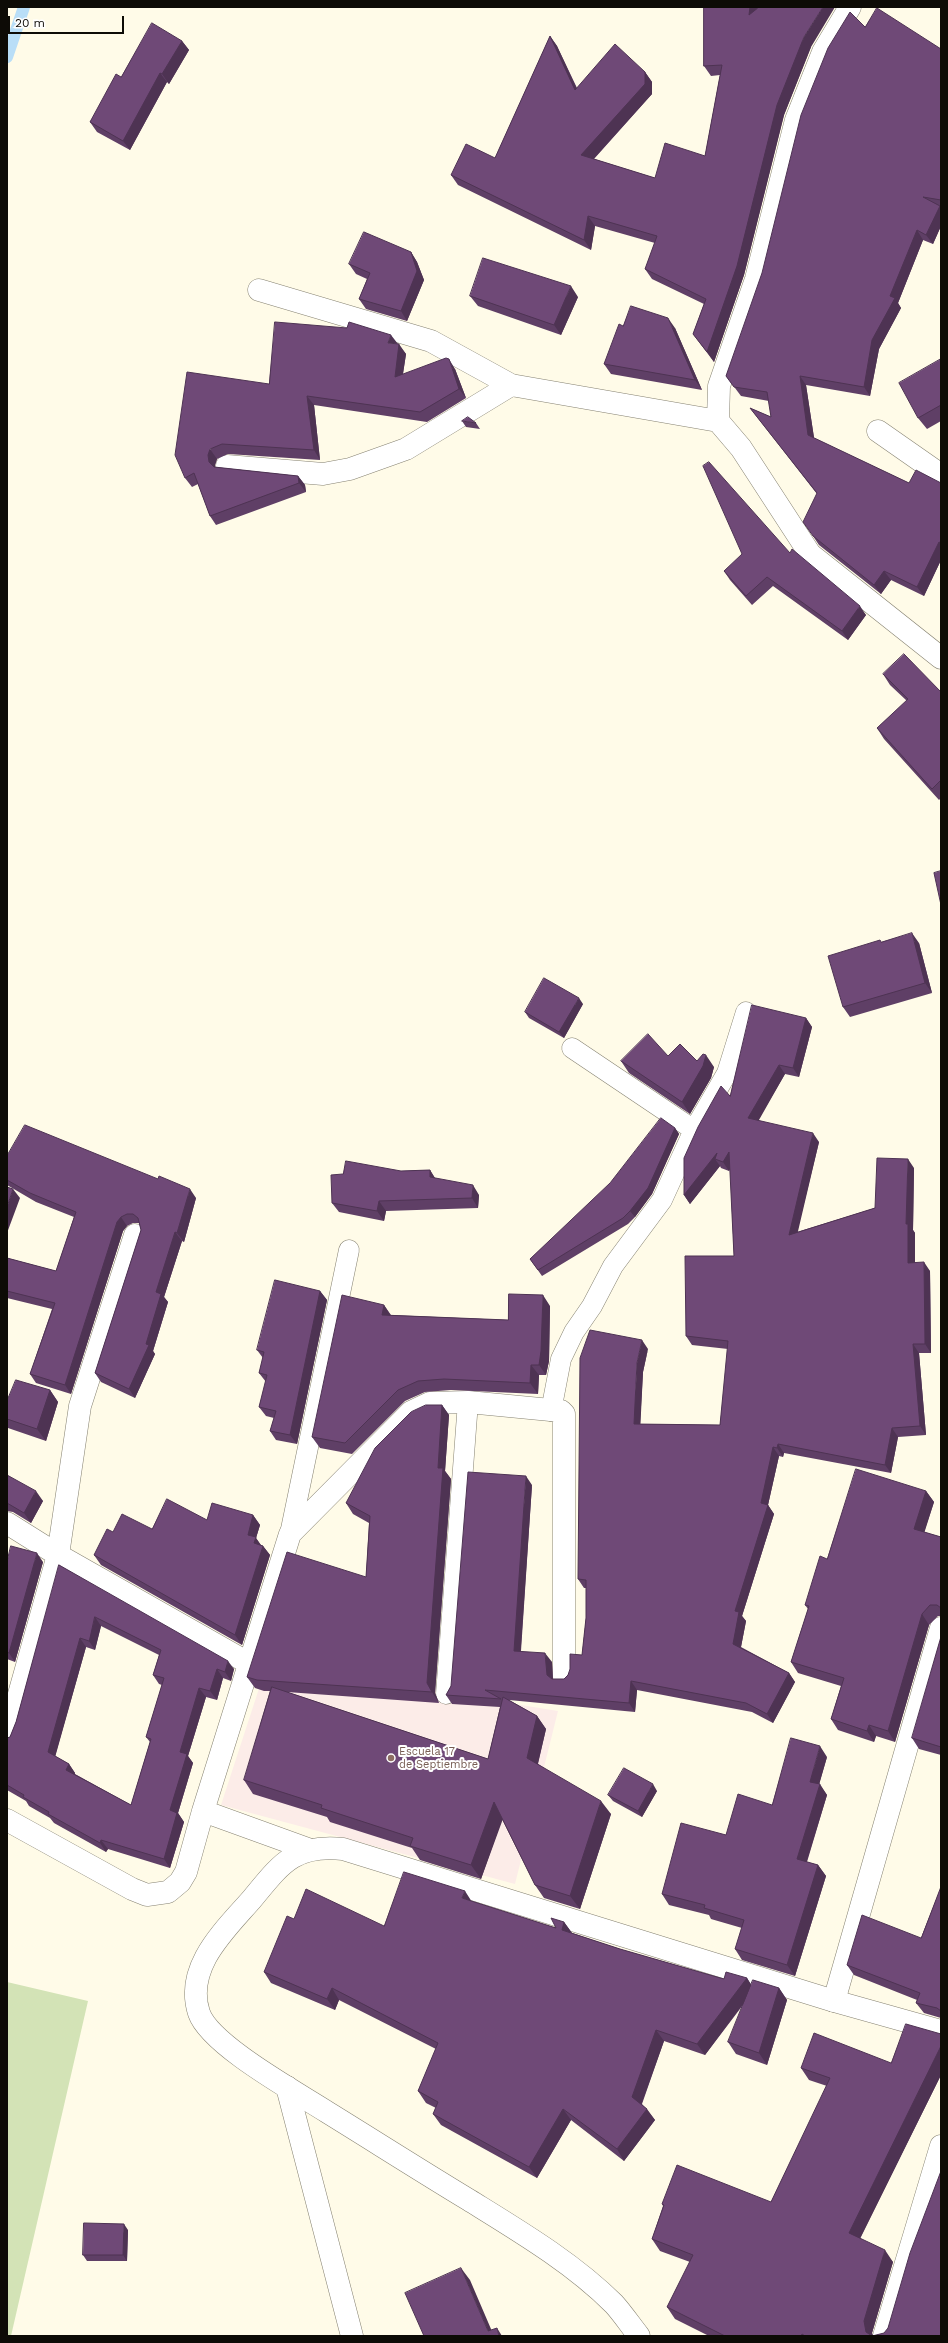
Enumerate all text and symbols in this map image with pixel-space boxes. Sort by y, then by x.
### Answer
scale bar [10,8,126,34]
text: 20 m [15,16,45,30]
place label: Escuela 17 de Septiembre [399,1745,478,1771]
marker: Escuela 17 de Septiembre [386,1753,396,1763]

